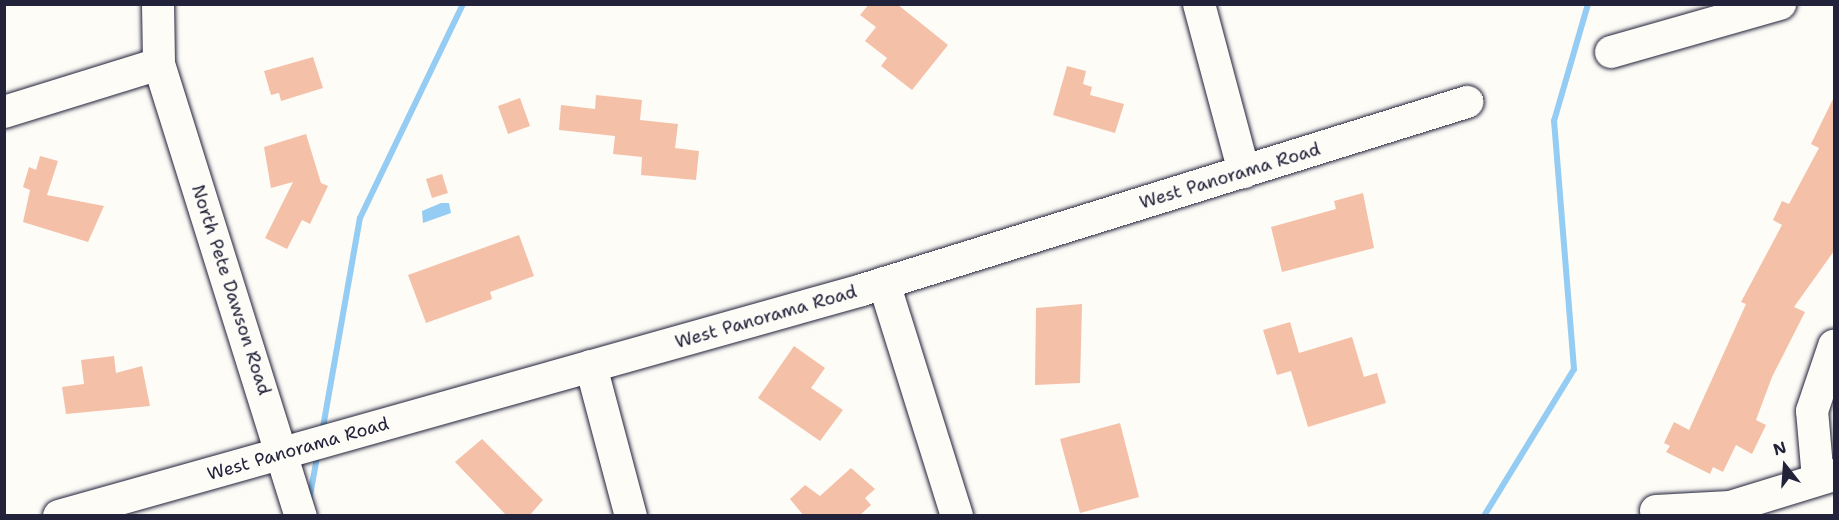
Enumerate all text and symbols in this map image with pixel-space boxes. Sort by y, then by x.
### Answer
street label: West Panorama Road [1137,138,1323,214]
street label: North Pete Dawson Road [187,182,275,398]
street label: West Panorama Road [673,281,859,353]
street label: West Panorama Road [205,413,391,485]
north arrow [1755,436,1815,496]
text: N [1770,436,1789,460]

